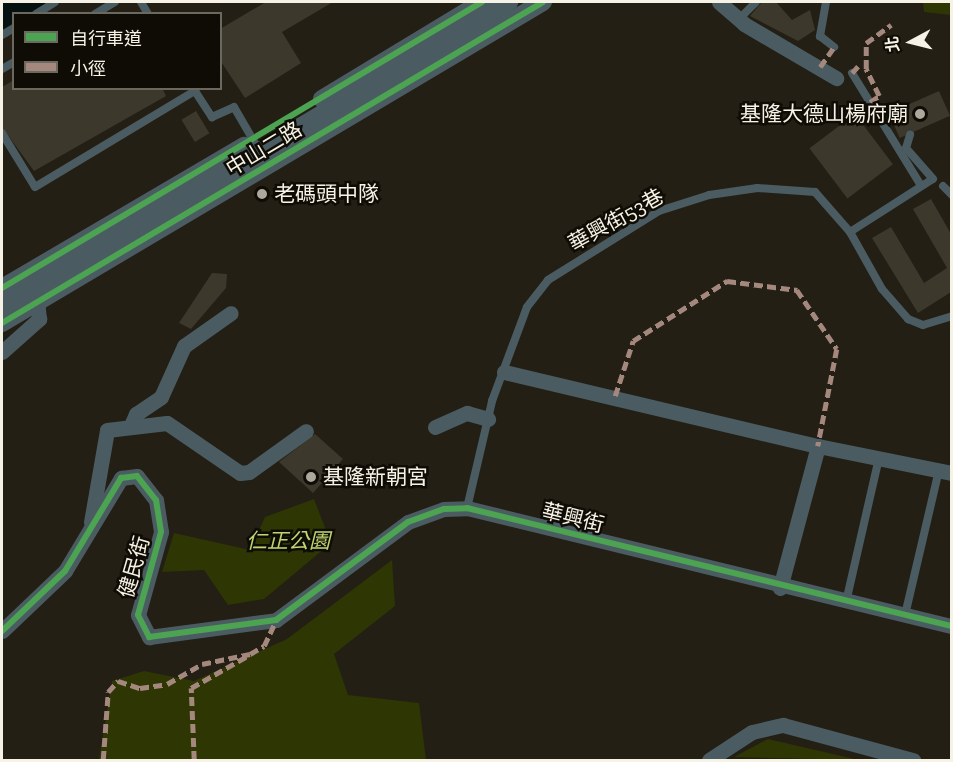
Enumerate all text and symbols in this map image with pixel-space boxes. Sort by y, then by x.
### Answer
legend [12,12,222,90]
north arrow [881,12,941,72]
text: 自行車道 [70,28,142,50]
text: 北 [882,35,903,53]
text: 小徑 [70,58,106,80]
place label: 基隆大德山楊府廟 [740,101,908,127]
marker: 基隆大德山楊府廟 [913,107,927,121]
street label: 中山二路 [222,117,306,181]
place label: 老碼頭中隊 [274,181,379,207]
street label: 華興街53巷 [564,184,668,256]
marker: 老碼頭中隊 [255,187,269,201]
place label: 基隆新朝宮 [323,464,428,490]
marker: 基隆新朝宮 [304,470,318,484]
street label: 華興街 [539,498,607,538]
park label: 仁正公園 [246,528,330,554]
street label: 健民街 [113,533,155,601]

